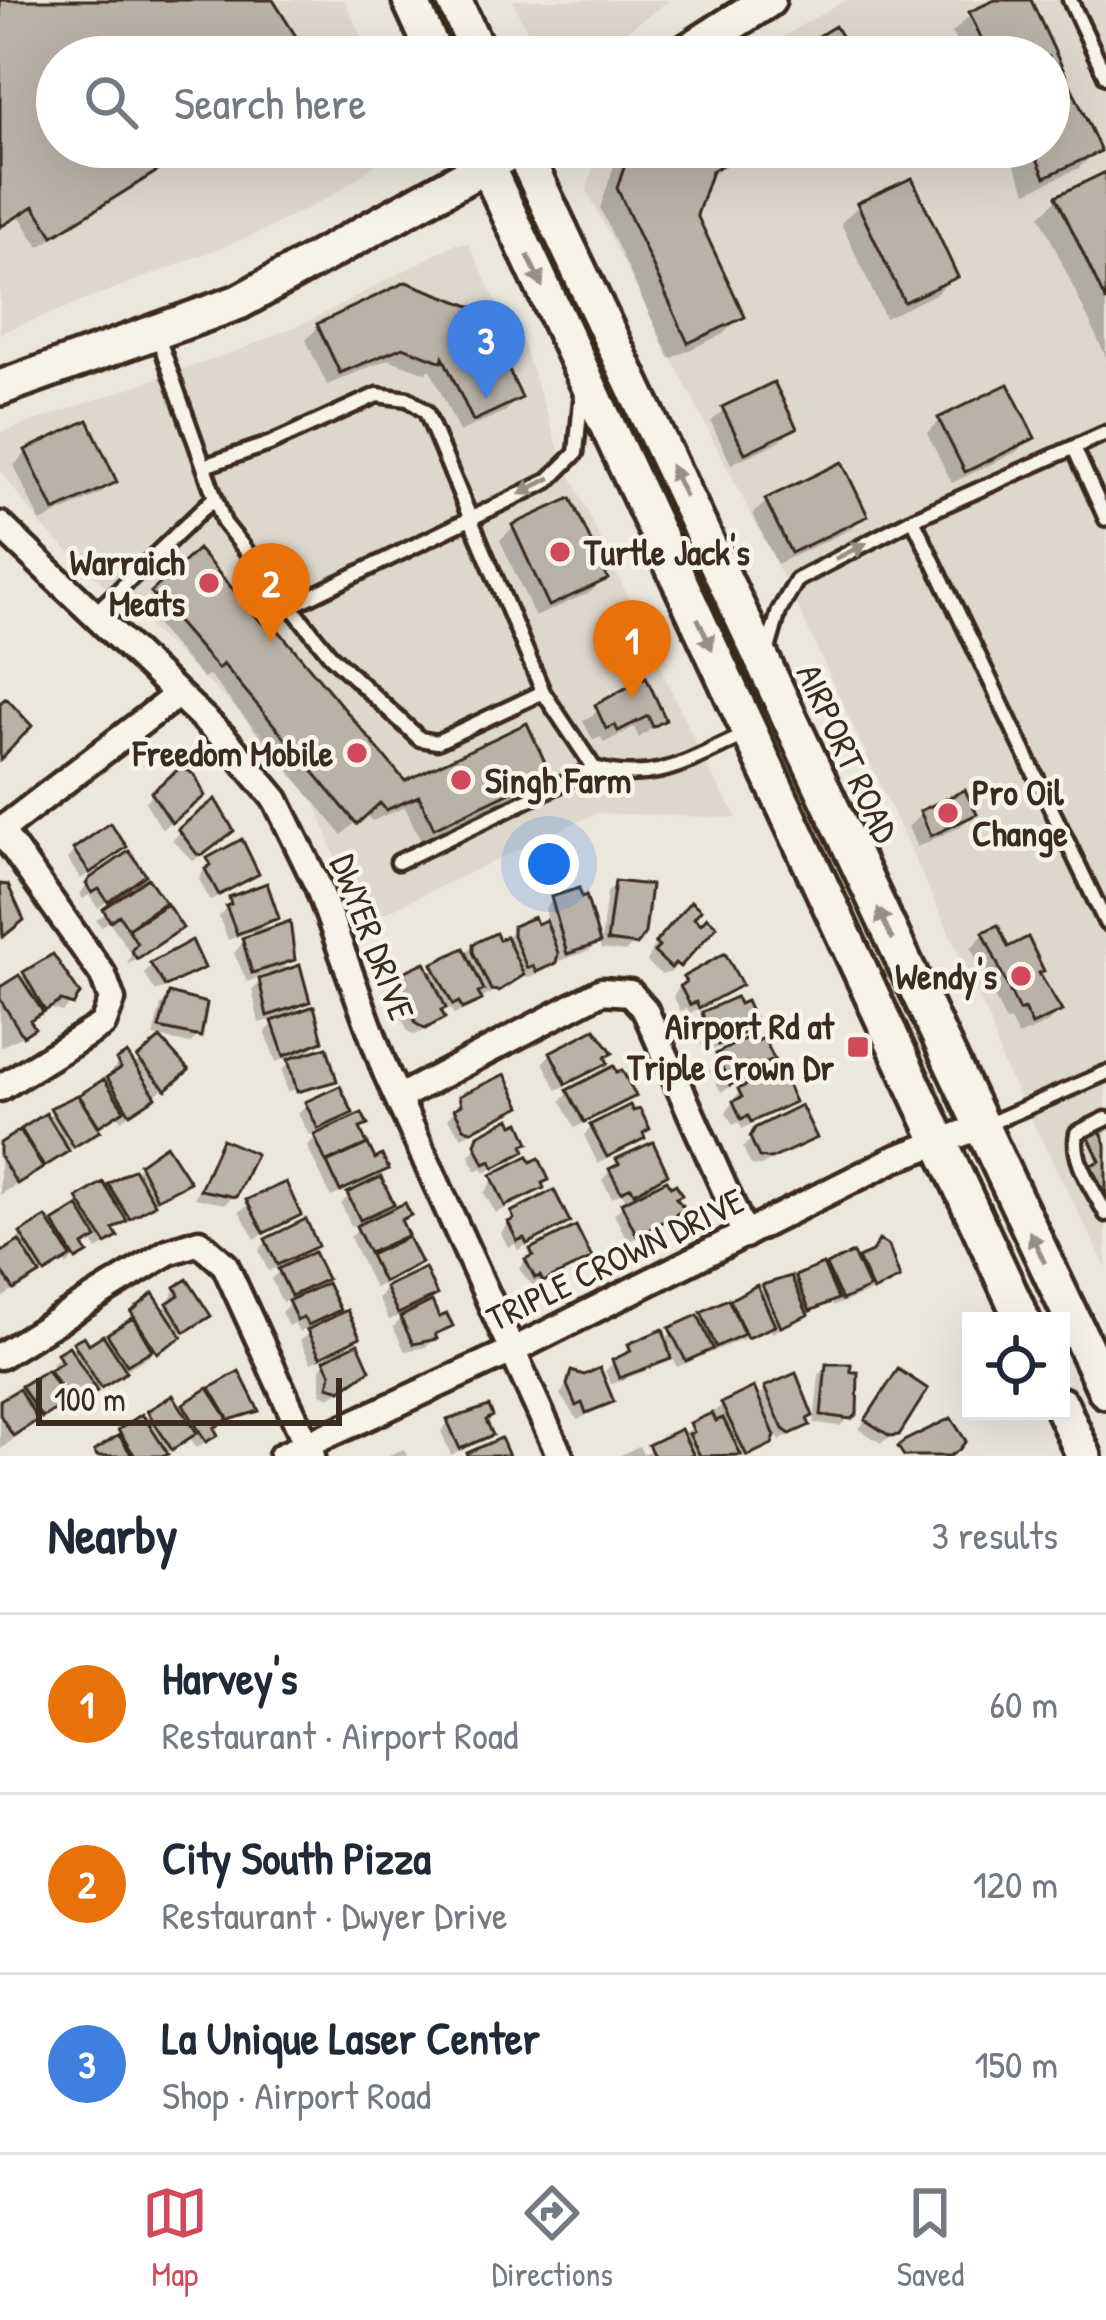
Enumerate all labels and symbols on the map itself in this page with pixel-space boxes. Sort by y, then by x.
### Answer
one-way arrow [525,254,545,289]
pin: 3 [447,300,525,399]
one-way arrow [668,463,688,498]
one-way arrow [517,475,552,496]
place label: Turtle Jack's [583,527,750,576]
place label: Warraich Meats [70,537,185,627]
marker: Turtle Jack's [547,539,573,565]
one-way arrow [833,541,868,562]
pin: 2 [232,543,310,642]
marker: Warraich Meats [196,570,222,596]
pin: 1 [593,600,671,699]
one-way arrow [695,617,715,652]
street label: AIRPORT ROAD [786,655,911,850]
place label: Freedom Mobile [132,728,334,777]
marker: Freedom Mobile [344,740,370,766]
place label: Singh Farm [485,755,631,805]
marker: Singh Farm [448,767,474,793]
place label: Pro Oil Change [972,767,1068,858]
marker: Pro Oil Change [935,800,961,826]
your location [519,834,579,894]
street label: DWYER DRIVE [319,847,428,1027]
one-way arrow [875,906,895,941]
place label: Wendy's [895,951,997,1001]
marker: Wendy's [1008,963,1034,989]
place label: Airport Rd at Triple Crown Dr [626,1001,836,1092]
marker: Airport Rd at Triple Crown Dr [845,1034,871,1060]
street label: TRIPLE CROWN DRIVE [478,1175,752,1342]
one-way arrow [1027,1229,1047,1264]
scale bar [36,1372,342,1425]

